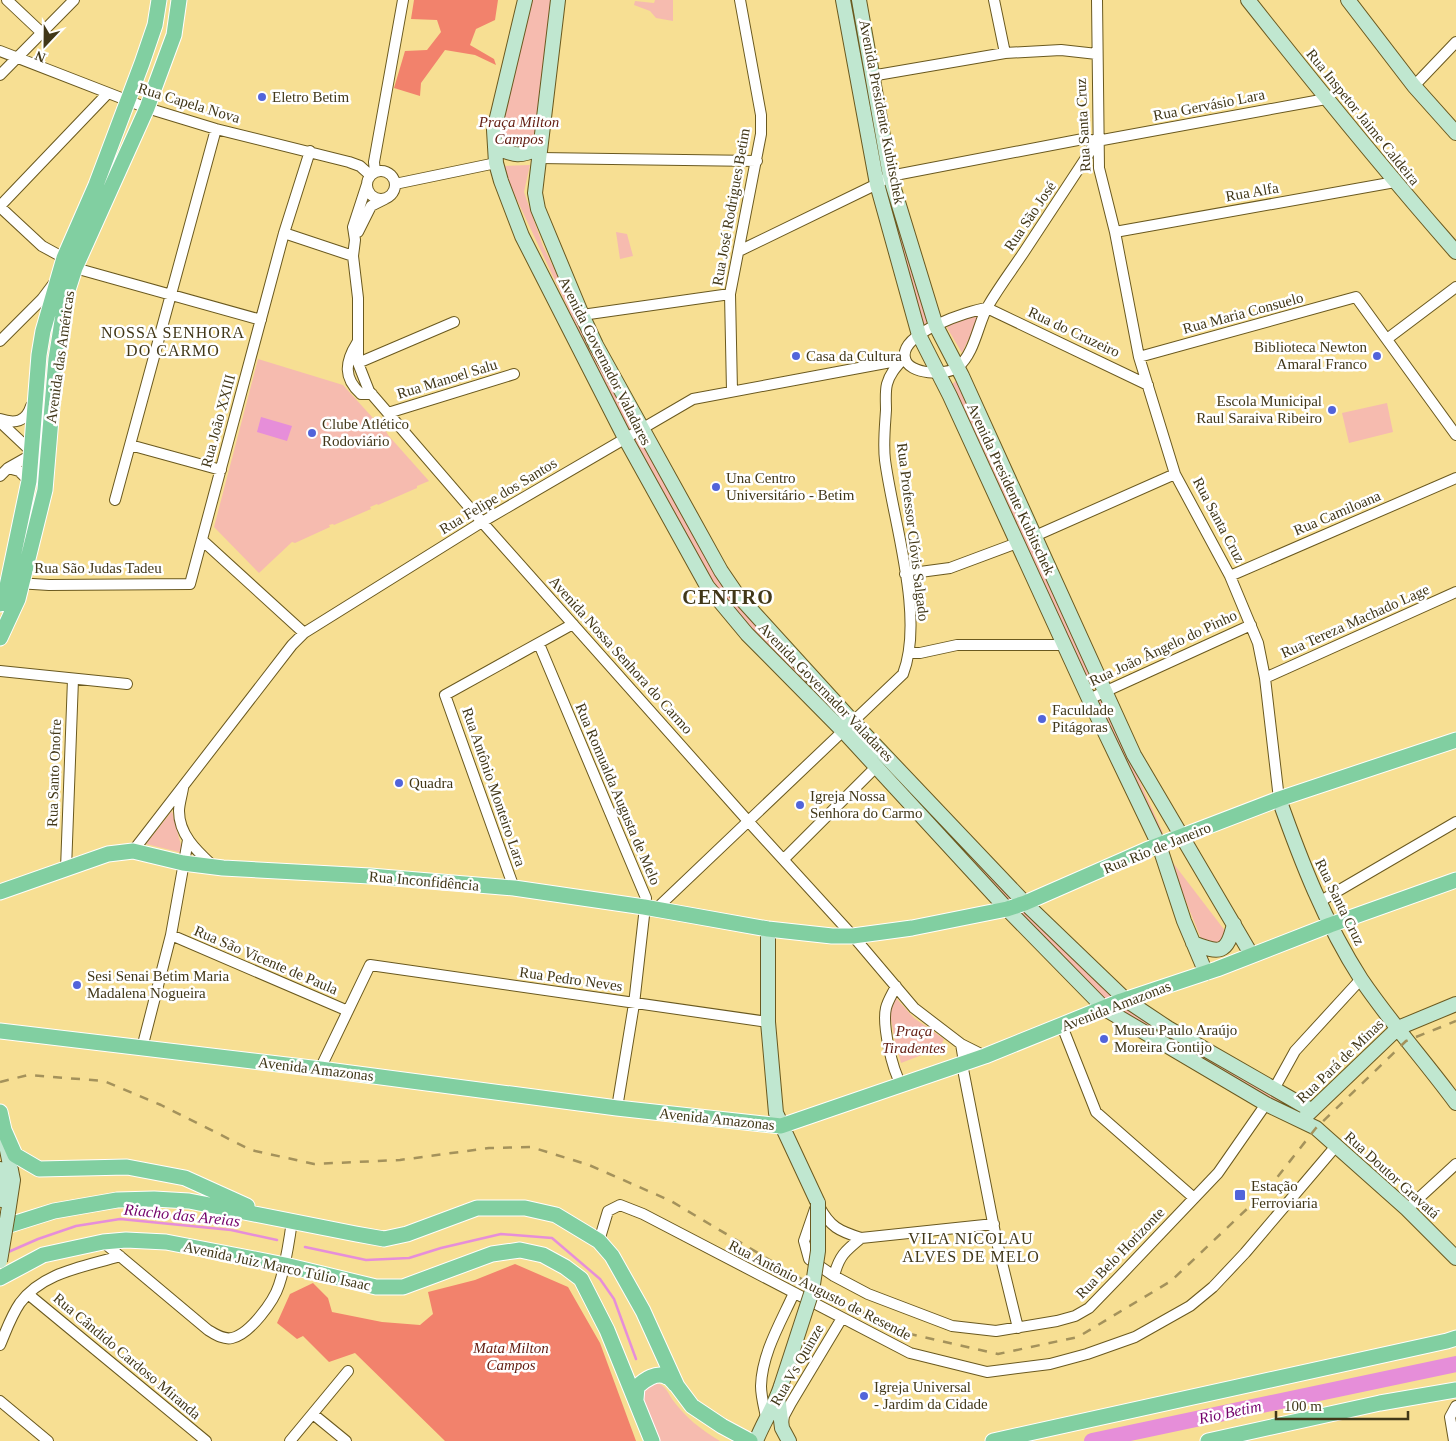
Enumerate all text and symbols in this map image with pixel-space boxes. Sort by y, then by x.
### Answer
street label: Avenida Presidente Kubitschek [856,18,908,206]
north arrow [20,20,70,70]
street label: Rua Inspetor Jaime Caldeira [1303,46,1423,188]
text: N [33,48,48,65]
street label: Rua Santa Cruz [1073,77,1093,172]
street label: Rua Capela Nova [136,80,242,126]
street label: Rua Gervásio Lara [1152,86,1266,124]
place label: Eletro Betim [272,89,349,105]
marker: Eletro Betim [256,91,268,103]
park label: Praça Milton Campos [478,114,559,147]
street label: Rua José Rodrigues Betim [709,127,753,287]
street label: Rua São José [1001,178,1059,254]
street label: Rua Alfa [1224,179,1280,205]
street label: Avenida Governador Valadares [555,274,655,448]
street label: Avenida das Américas [43,289,77,424]
street label: Rua Maria Consuelo [1181,289,1305,337]
street label: Rua do Cruzeiro [1026,304,1122,360]
district label: NOSSA SENHORA DO CARMO [101,324,245,359]
place label: Biblioteca Newton Amaral Franco [1254,339,1367,372]
place label: Casa da Cultura [806,348,902,364]
marker: Casa da Cultura [790,350,802,362]
marker: Biblioteca Newton Amaral Franco [1371,350,1383,362]
street label: Rua Manoel Salu [395,356,500,402]
street label: Rua João XXIII [198,373,238,469]
place label: Escola Municipal Raul Saraiva Ribeiro [1196,393,1322,426]
street label: Avenida Presidente Kubitschek [964,400,1058,578]
marker: Escola Municipal Raul Saraiva Ribeiro [1326,404,1338,416]
place label: Clube Atlético Rodoviário [322,416,409,449]
marker: Clube Atlético Rodoviário [306,427,318,439]
street label: Rua Professor Clóvis Salgado [894,442,932,622]
street label: Rua Felipe dos Santos [437,455,560,537]
place label: Una Centro Universitário - Betim [726,470,855,503]
street label: Rua Santa Cruz [1190,475,1248,566]
marker: Una Centro Universitário - Betim [710,481,722,493]
street label: Rua Camiloana [1291,487,1383,539]
street label: Rua São Judas Tadeu [34,560,162,576]
street label: Avenida Nossa Senhora do Carmo [546,573,696,737]
street label: Rua Tereza Machado Lage [1278,581,1432,661]
district label: CENTRO [682,586,774,608]
street label: Rua João Ângelo do Pinho [1087,607,1239,689]
street label: Avenida Governador Valadares [755,619,897,765]
street label: Rua Romualda Augusta de Melo [572,701,664,887]
place label: Faculdade Pitágoras [1052,702,1114,735]
street label: Rua Antônio Monteiro Lara [459,705,529,869]
marker: Faculdade Pitágoras [1036,713,1048,725]
street label: Rua Santo Onofre [44,718,64,827]
place label: Quadra [409,775,453,791]
marker: Quadra [393,777,405,789]
place label: Igreja Nossa Senhora do Carmo [810,788,922,821]
marker: Igreja Nossa Senhora do Carmo [794,799,806,811]
street label: Rua Rio de Janeiro [1101,819,1213,877]
street label: Rua Santa Cruz [1312,856,1368,948]
street label: Rua Inconfidência [368,868,480,894]
street label: Rua São Vicente de Paula [192,922,341,998]
street label: Rua Pedro Neves [518,964,624,994]
place label: Sesi Senai Betim Maria Madalena Nogueira [87,968,229,1001]
street label: Avenida Amazonas [1059,978,1173,1034]
marker: Sesi Senai Betim Maria Madalena Nogueira [71,979,83,991]
street label: Rua Pará de Minas [1294,1016,1387,1106]
place label: Museu Paulo Araújo Moreira Gontijo [1114,1022,1237,1055]
park label: Praça Tiradentes [882,1023,946,1056]
marker: Museu Paulo Araújo Moreira Gontijo [1098,1033,1110,1045]
street label: Avenida Amazonas [257,1054,375,1084]
street label: Avenida Amazonas [659,1105,776,1133]
street label: Rua Doutor Gravatá [1341,1128,1443,1222]
place label: Estação Ferroviaria [1251,1178,1318,1211]
marker: Estação Ferroviaria [1233,1188,1247,1202]
water label: Riacho das Areias [122,1200,241,1230]
street label: Rua Belo Horizonte [1073,1204,1168,1302]
district label: VILA NICOLAU ALVES DE MELO [902,1230,1040,1265]
street label: Rua Antônio Augusto de Resende [726,1237,914,1343]
street label: Avenida Juiz Marco Túlio Isaac [182,1238,372,1294]
street label: Rua Cândido Cardoso Miranda [50,1290,204,1422]
street label: Rua Vs Quinze [767,1321,827,1409]
park label: Mata Milton Campos [472,1340,549,1373]
place label: Igreja Universal - Jardim da Cidade [874,1379,988,1412]
scale bar [1276,1388,1408,1420]
marker: Igreja Universal - Jardim da Cidade [858,1390,870,1402]
water label: Rio Betim [1196,1397,1263,1427]
text: 100 m [1284,1398,1322,1414]

